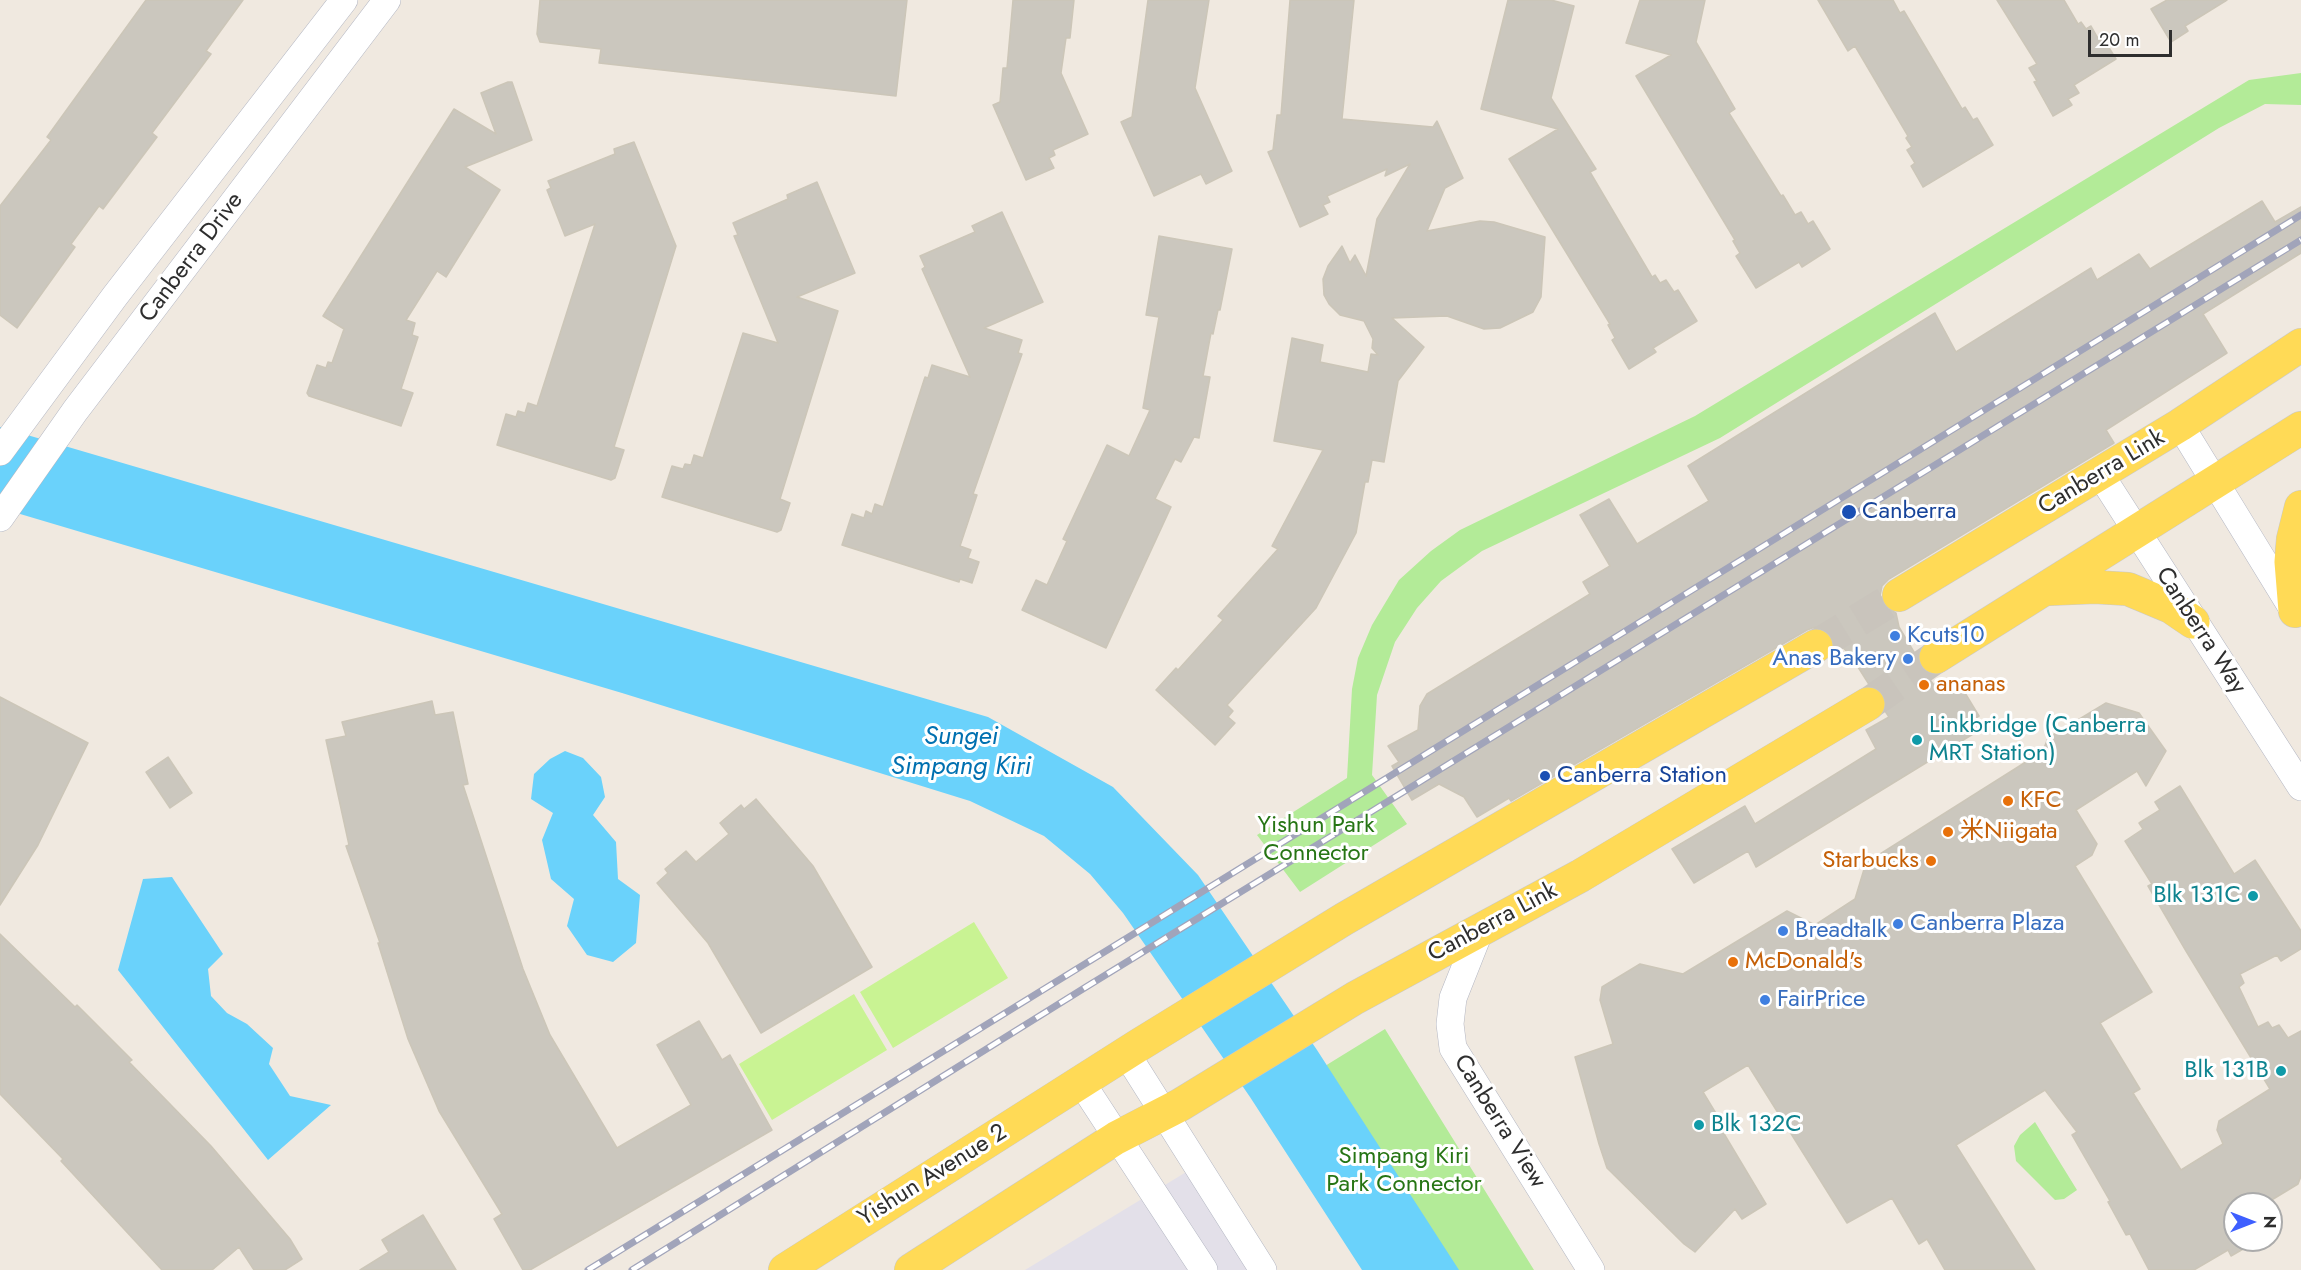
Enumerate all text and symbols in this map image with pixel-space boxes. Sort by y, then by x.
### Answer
scale bar [2091,18,2175,56]
text: 20 m [2099,27,2139,53]
street label: Canberra Drive [134,187,250,329]
street label: Canberra Link [2034,424,2170,522]
place label: Canberra [1862,498,1957,526]
marker: Canberra [1840,503,1858,521]
street label: Canberra Way [2148,562,2252,700]
place label: Kcuts10 [1907,622,1985,650]
marker: Kcuts10 [1888,629,1902,643]
place label: Anas Bakery [1772,645,1896,673]
marker: Anas Bakery [1901,652,1915,666]
place label: ananas [1936,671,2006,699]
marker: ananas [1917,678,1931,692]
place label: Linkbridge (Canberra MRT Station) [1929,712,2146,768]
water label: Sungei Simpang Kiri [891,722,1031,784]
marker: Linkbridge (Canberra MRT Station) [1910,733,1924,747]
place label: Canberra Station [1557,762,1727,790]
marker: Canberra Station [1538,769,1552,783]
place label: KFC [2020,787,2062,815]
marker: KFC [2001,794,2015,808]
park label: Yishun Park Connector [1257,812,1375,868]
place label: 米Niigata [1960,818,2058,846]
marker: 米Niigata [1941,825,1955,839]
place label: Starbucks [1822,847,1919,875]
marker: Starbucks [1924,854,1938,868]
street label: Canberra Link [1424,877,1562,969]
place label: Blk 131C [2153,882,2241,910]
marker: Blk 131C [2246,889,2260,903]
place label: Canberra Plaza [1910,910,2065,938]
place label: Breadtalk [1795,917,1887,945]
marker: Canberra Plaza [1891,917,1905,931]
marker: Breadtalk [1776,924,1790,938]
place label: McDonald's [1745,948,1863,976]
marker: McDonald's [1726,955,1740,969]
place label: FairPrice [1777,986,1865,1014]
marker: FairPrice [1758,993,1772,1007]
street label: Canberra View [1446,1050,1552,1194]
place label: Blk 131B [2184,1057,2269,1085]
marker: Blk 131B [2274,1064,2288,1078]
place label: Blk 132C [1711,1111,1802,1139]
marker: Blk 132C [1692,1118,1706,1132]
street label: Yishun Avenue 2 [853,1119,1013,1233]
park label: Simpang Kiri Park Connector [1326,1143,1482,1199]
north arrow [2223,1192,2283,1252]
text: N [2258,1216,2281,1228]

